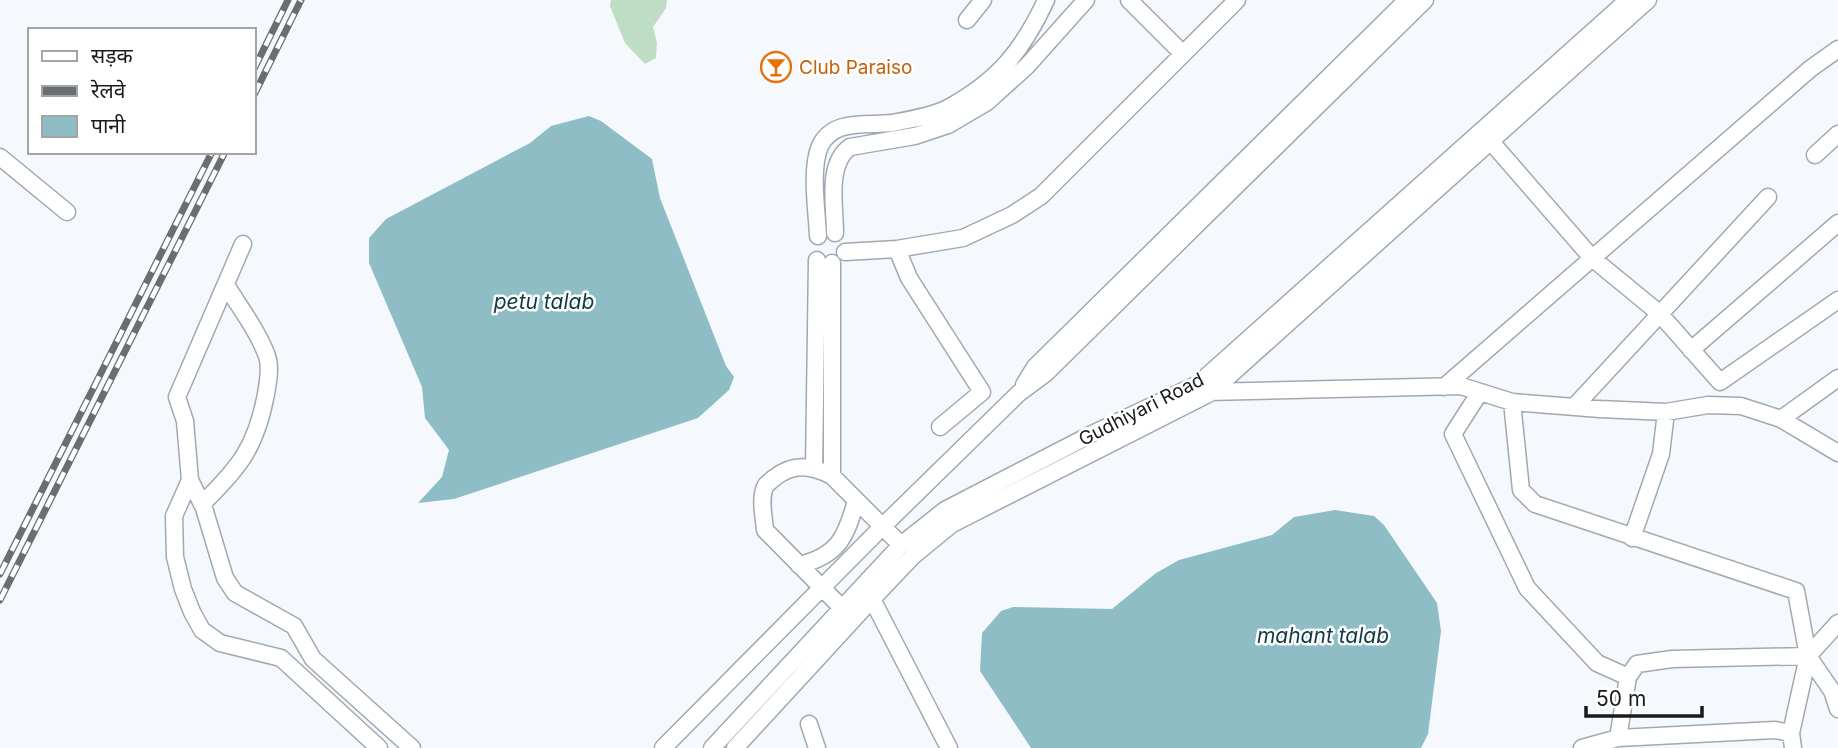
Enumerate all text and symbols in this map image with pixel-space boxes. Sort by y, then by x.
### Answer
legend [28,28,256,154]
text: सड़क [91,43,133,68]
bar icon: Club Paraiso [759,50,793,84]
place label: Club Paraiso [799,56,912,79]
text: रेलवे [90,78,126,103]
text: पानी [91,113,126,138]
water label: petu talab [493,289,594,314]
street label: Gudhiyari Road [1075,368,1208,451]
water label: mahant talab [1257,623,1389,648]
scale bar [1586,674,1702,718]
text: 50 m [1596,686,1646,711]

